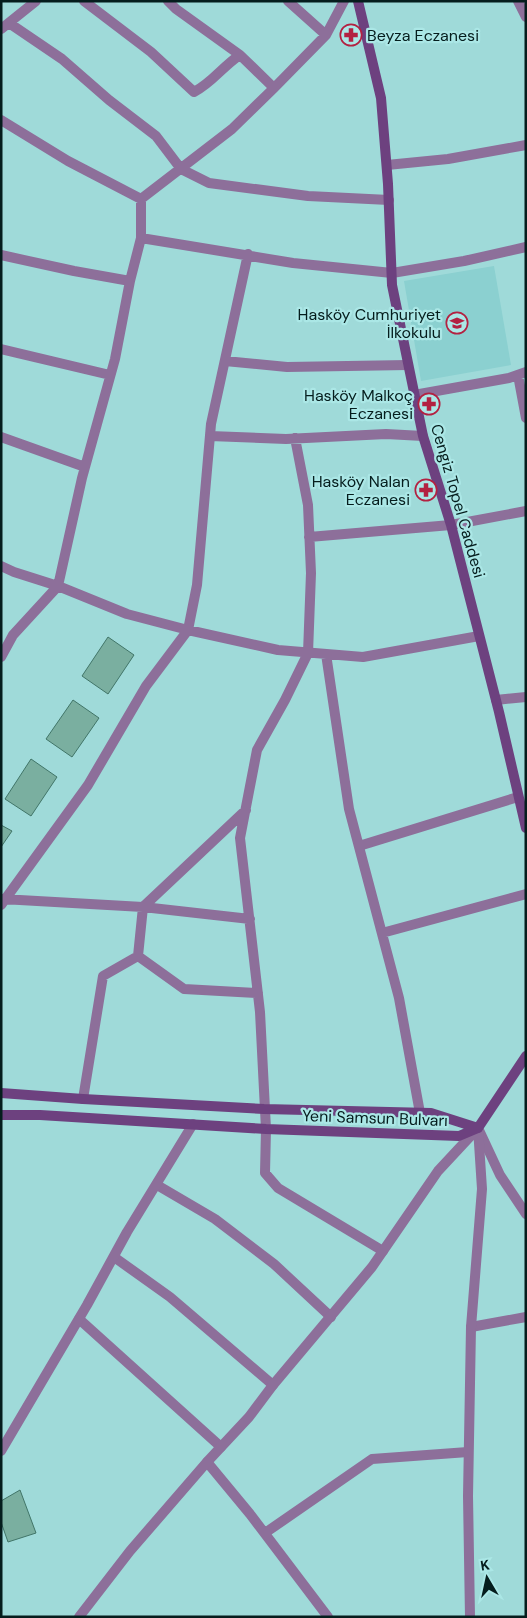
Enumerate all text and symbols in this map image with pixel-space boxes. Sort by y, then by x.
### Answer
pharmacy icon: Beyza Eczanesi [339,23,363,47]
place label: Beyza Eczanesi [367,25,479,46]
place label: Hasköy Cumhuriyet İlkokulu [298,304,441,343]
school or university icon: Hasköy Cumhuriyet İlkokulu [445,311,469,335]
place label: Hasköy Malkoç Eczanesi [304,385,413,424]
pharmacy icon: Hasköy Malkoç Eczanesi [417,392,441,416]
street label: Cengiz Topel Caddesi [426,422,490,580]
place label: Hasköy Nalan Eczanesi [312,471,410,510]
pharmacy icon: Hasköy Nalan Eczanesi [414,478,438,502]
street label: Yeni Samsun Bulvarı [302,1105,448,1131]
north arrow [462,1553,512,1603]
text: K [479,1556,491,1575]

